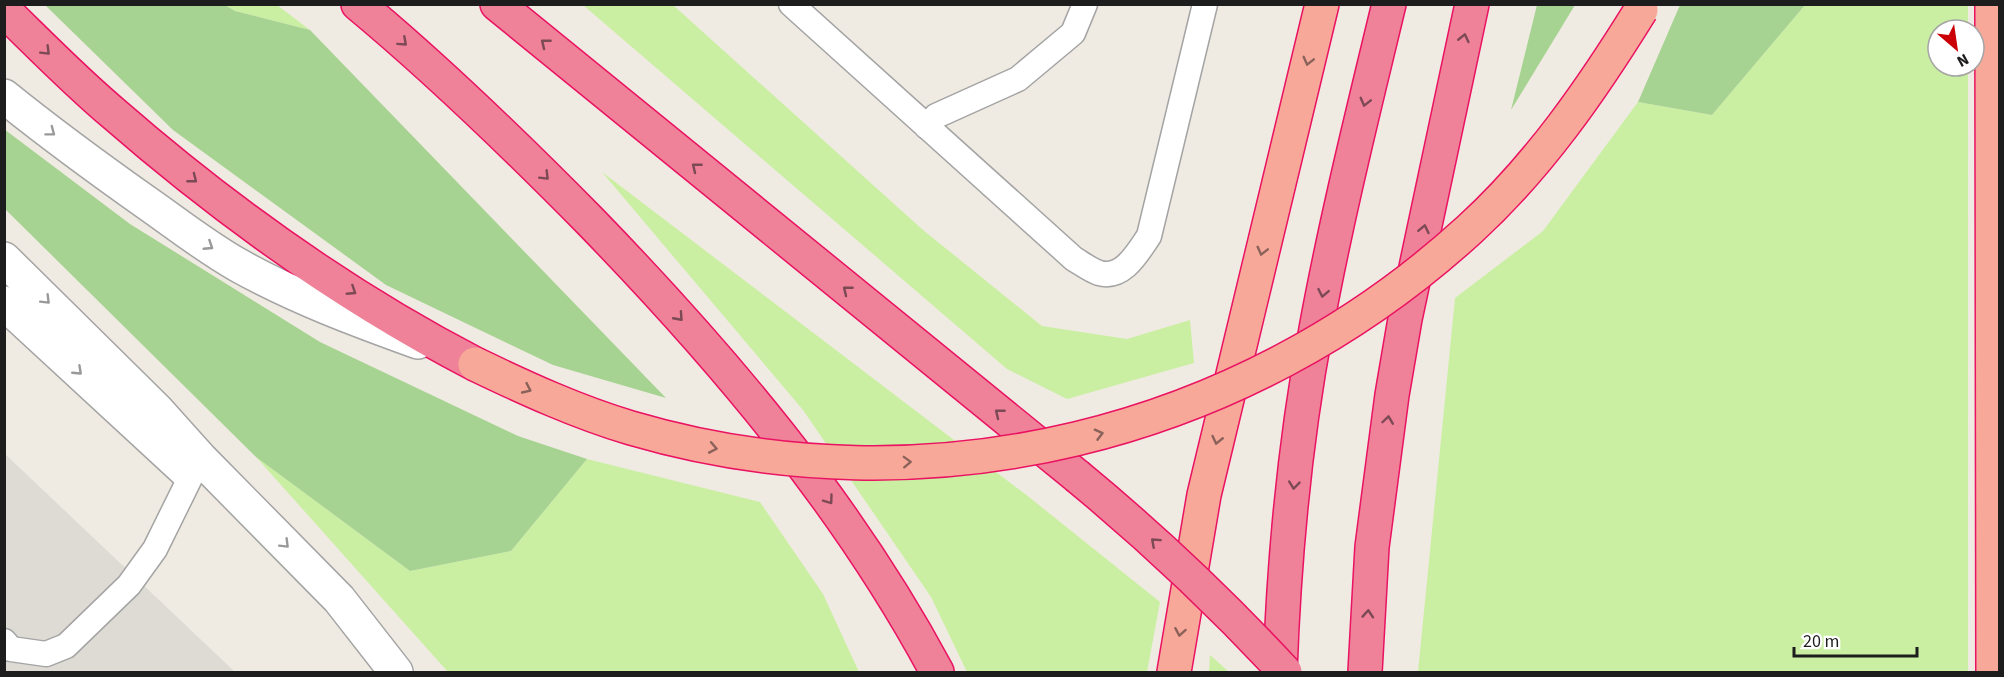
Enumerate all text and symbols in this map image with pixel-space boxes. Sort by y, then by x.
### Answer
north arrow [1926,18,1986,78]
one-way arrow [1457,33,1470,43]
one-way arrow [396,35,407,46]
one-way arrow [541,40,552,51]
one-way arrow [40,44,50,55]
text: N [1953,48,1973,72]
one-way arrow [1303,56,1316,66]
one-way arrow [1360,97,1373,107]
one-way arrow [44,125,55,136]
one-way arrow [692,163,703,174]
one-way arrow [538,169,549,179]
one-way arrow [186,172,197,183]
one-way arrow [1417,224,1430,234]
one-way arrow [203,239,213,251]
one-way arrow [1257,246,1270,256]
one-way arrow [346,284,356,296]
one-way arrow [843,286,854,297]
one-way arrow [1317,287,1330,297]
one-way arrow [39,294,50,304]
one-way arrow [672,310,683,321]
one-way arrow [71,364,82,375]
one-way arrow [521,381,532,393]
one-way arrow [994,409,1005,420]
one-way arrow [1381,416,1394,425]
one-way arrow [1093,429,1104,441]
one-way arrow [1211,435,1224,445]
one-way arrow [707,441,717,454]
one-way arrow [902,456,911,469]
one-way arrow [1289,481,1301,490]
one-way arrow [822,494,833,505]
one-way arrow [278,537,289,548]
one-way arrow [1151,538,1161,549]
one-way arrow [1361,610,1374,619]
scale bar [1794,620,1917,658]
one-way arrow [1174,627,1186,637]
text: 20 m [1803,629,1839,654]

